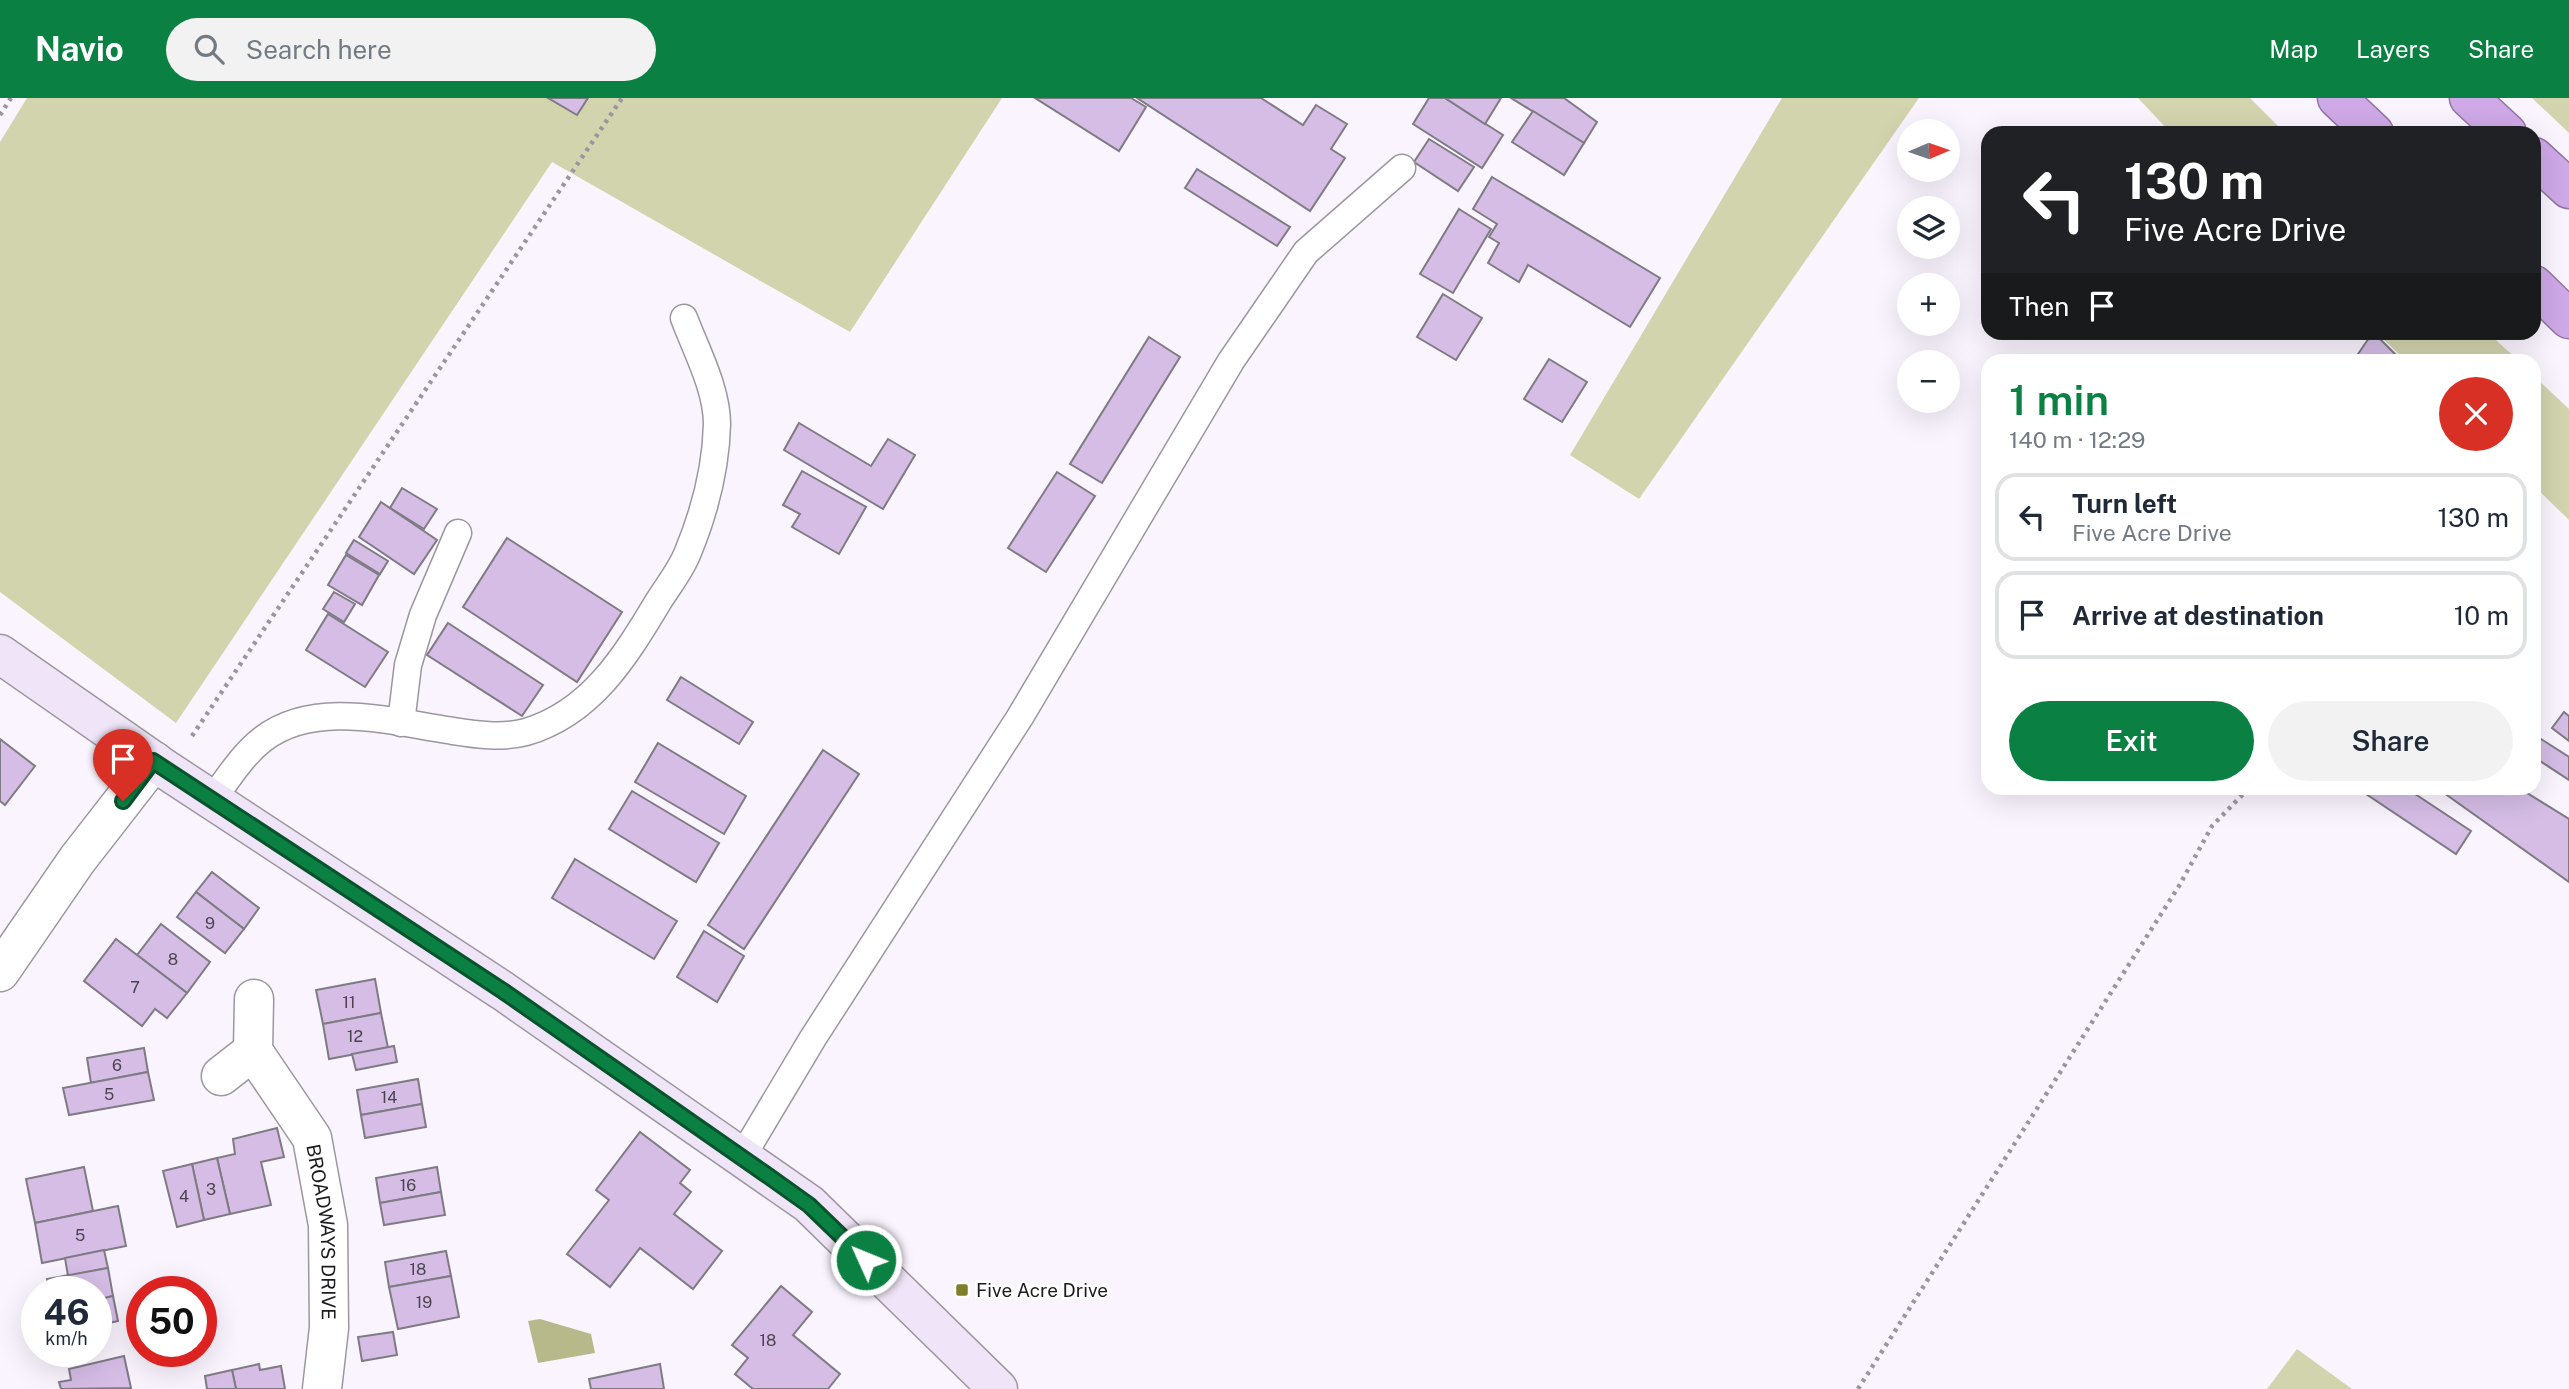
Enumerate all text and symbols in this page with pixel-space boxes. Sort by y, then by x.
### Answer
search box [166,18,656,81]
text: Navio [35,30,124,68]
icon: search [190,30,228,68]
text: Search here [246,34,392,65]
text: Map [2269,35,2318,63]
text: Layers [2356,35,2430,63]
text: Share [2468,35,2534,63]
north arrow [1897,119,1960,182]
map controls [1897,119,1960,413]
text: 130 m [2124,152,2264,210]
icon: left [2009,154,2100,245]
button: layers [1897,196,1960,259]
text: Five Acre Drive [2124,211,2346,248]
button: + [1897,273,1960,336]
icon: arrive [2083,287,2121,325]
text: Then [2009,291,2069,322]
button: − [1897,350,1960,413]
text: 1 min [2009,375,2109,424]
button: close [2439,377,2513,451]
text: 140 m · 12:29 [2009,426,2145,453]
text: Turn left [2072,488,2177,519]
icon: left [2013,498,2051,536]
text: 130 m [2437,502,2509,533]
text: Five Acre Drive [2072,519,2232,546]
icon: arrive [2013,596,2051,634]
text: Arrive at destination [2072,600,2324,631]
text: 10 m [2454,600,2509,631]
button: Exit [2009,701,2254,781]
button: Share [2268,701,2513,781]
pin [93,729,153,801]
icon: arrive [104,740,142,778]
house number: 9 [205,914,215,933]
house number: 8 [168,950,178,969]
house number: 7 [130,978,140,997]
house number: 11 [342,993,356,1012]
house number: 12 [347,1027,363,1046]
house number: 6 [112,1056,122,1075]
house number: 5 [104,1085,114,1104]
house number: 14 [381,1088,397,1107]
street label: BROADWAYS DRIVE [302,1142,340,1320]
house number: 16 [400,1176,416,1195]
house number: 3 [206,1180,216,1199]
house number: 4 [179,1187,189,1206]
position arrow [829,1223,903,1297]
house number: 5 [75,1226,85,1245]
house number: 18 [410,1260,426,1279]
speed limit sign: 50 [126,1276,217,1367]
place label: Five Acre Drive [976,1279,1108,1301]
marker: Five Acre Drive [954,1282,970,1298]
text: 46 [43,1292,90,1333]
house number: 19 [416,1293,432,1312]
text: km/h [45,1328,88,1349]
house number: 18 [760,1331,776,1350]

